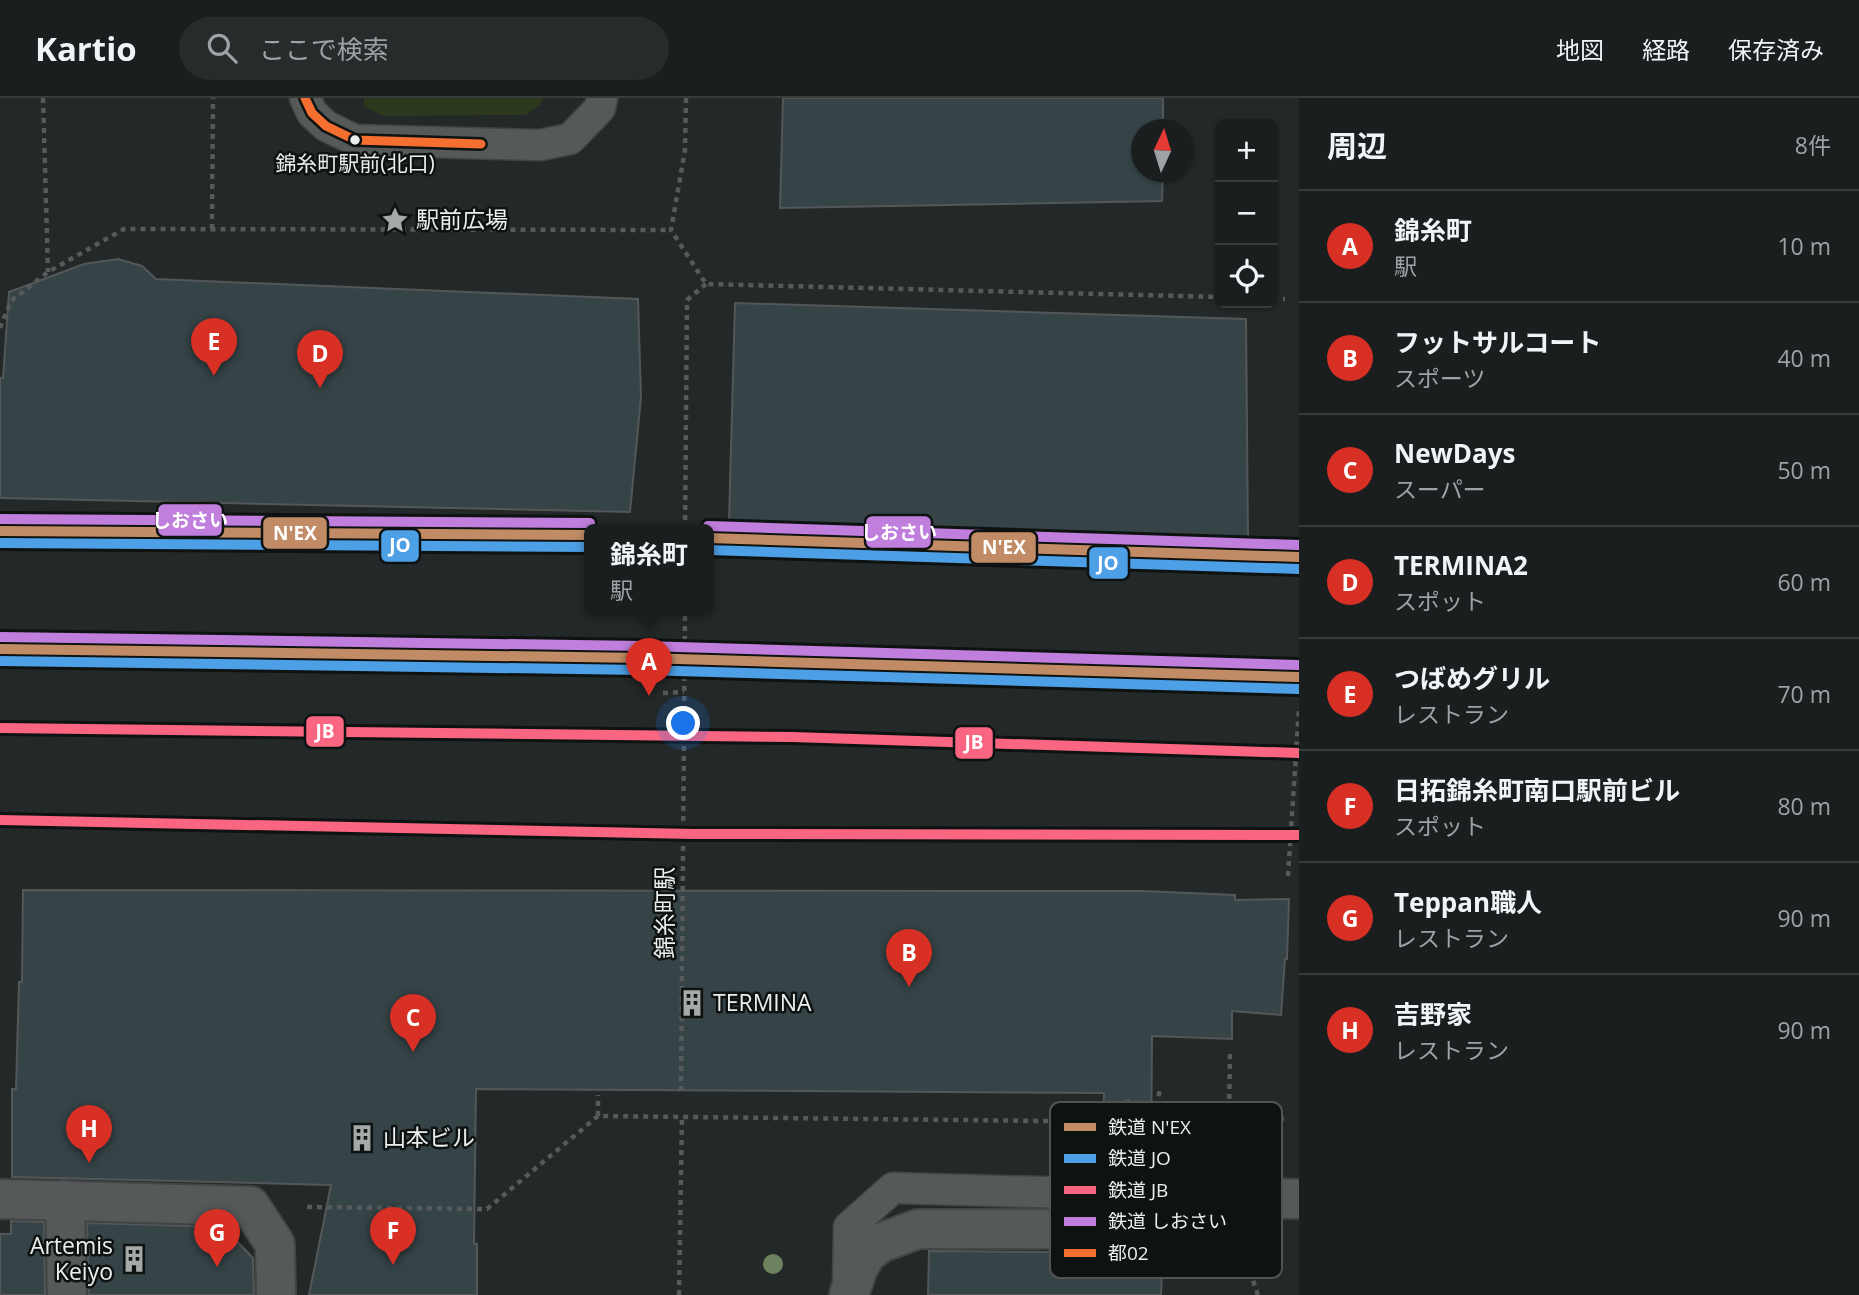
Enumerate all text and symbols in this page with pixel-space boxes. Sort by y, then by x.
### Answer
search box [179,17,669,80]
text: Kartio [35,26,137,71]
icon: search [203,29,241,67]
text: ここで検索 [259,31,389,67]
text: 地図 [1556,33,1604,66]
text: 経路 [1642,33,1690,66]
text: 保存済み [1728,33,1824,66]
north arrow [1131,119,1194,182]
map controls [1215,119,1278,308]
button: + [1215,119,1278,182]
text: 周辺 [1327,125,1387,166]
text: 8件 [1795,129,1831,161]
marker: 錦糸町駅前(北口) [348,133,362,147]
place label: 錦糸町駅前(北口) [275,149,435,177]
button: − [1215,182,1278,245]
place label: 駅前広場 [416,203,508,235]
place icon: 駅前広場 [380,205,410,235]
text: 錦糸町 [1394,212,1472,248]
text: A [1342,230,1358,262]
text: 10 m [1777,230,1831,262]
button: locate [1215,245,1278,308]
text: 駅 [1394,250,1417,282]
pin: E [191,318,237,376]
text: フットサルコート [1394,324,1601,360]
pin: D [297,330,343,388]
text: B [1342,342,1358,374]
text: 40 m [1777,342,1831,374]
text: スポーツ [1394,362,1486,394]
text: NewDays [1394,435,1515,471]
text: C [1343,454,1357,486]
text: 50 m [1777,454,1831,486]
text: スーパー [1394,473,1486,505]
line badge: しおさい [157,503,223,537]
text: しおさい [152,507,228,533]
line badge: しおさい [865,515,932,549]
line badge: N'EX [262,516,328,550]
text: しおさい [861,519,937,545]
text: N'EX [273,520,317,546]
popup [584,524,714,615]
line badge: JO [380,529,420,563]
line badge: N'EX [970,531,1037,564]
text: JO [387,532,411,558]
text: N'EX [982,534,1026,560]
text: 錦糸町 [610,536,688,572]
line badge: JO [1088,546,1129,580]
text: TERMINA2 [1394,547,1528,583]
text: JO [1095,550,1119,576]
text: D [1341,566,1359,598]
text: 60 m [1777,566,1831,598]
text: 駅 [610,574,633,606]
text: スポット [1394,585,1486,617]
pin: A [626,638,672,696]
text: つばめグリル [1394,660,1550,696]
text: E [1344,678,1356,710]
text: 70 m [1777,678,1831,710]
text: レストラン [1394,698,1509,730]
your location [666,706,700,740]
line badge: JB [305,715,345,748]
text: JB [313,718,335,744]
line badge: JB [954,726,994,760]
text: JB [962,729,984,755]
text: 日拓錦糸町南口駅前ビル [1394,772,1680,808]
text: F [1344,790,1356,822]
text: 80 m [1777,790,1831,822]
text: スポット [1394,810,1486,842]
street label: 錦糸町駅 [648,867,680,959]
text: Teppan職人 [1394,884,1542,920]
text: G [1342,902,1358,934]
text: 90 m [1777,902,1831,934]
text: レストラン [1394,922,1509,954]
pin: B [886,929,932,987]
place label: TERMINA [713,986,812,1018]
building icon: TERMINA [677,988,707,1018]
pin: C [390,994,436,1052]
text: 吉野家 [1394,996,1472,1032]
text: H [1341,1014,1359,1046]
text: 90 m [1777,1014,1831,1046]
text: レストラン [1394,1034,1509,1066]
legend [1050,1102,1282,1278]
pin: H [66,1105,112,1163]
text: 鉄道 N'EX [1108,1114,1191,1140]
place label: 山本ビル [383,1121,475,1153]
building icon: 山本ビル [347,1123,377,1153]
text: 鉄道 JO [1108,1145,1171,1171]
text: 鉄道 JB [1108,1177,1168,1203]
pin: F [370,1207,416,1265]
text: 鉄道 しおさい [1108,1208,1227,1234]
pin: G [194,1209,240,1267]
place label: Artemis Keiyo [30,1229,113,1287]
text: 都02 [1108,1240,1149,1266]
building icon: Artemis Keiyo [119,1244,149,1274]

